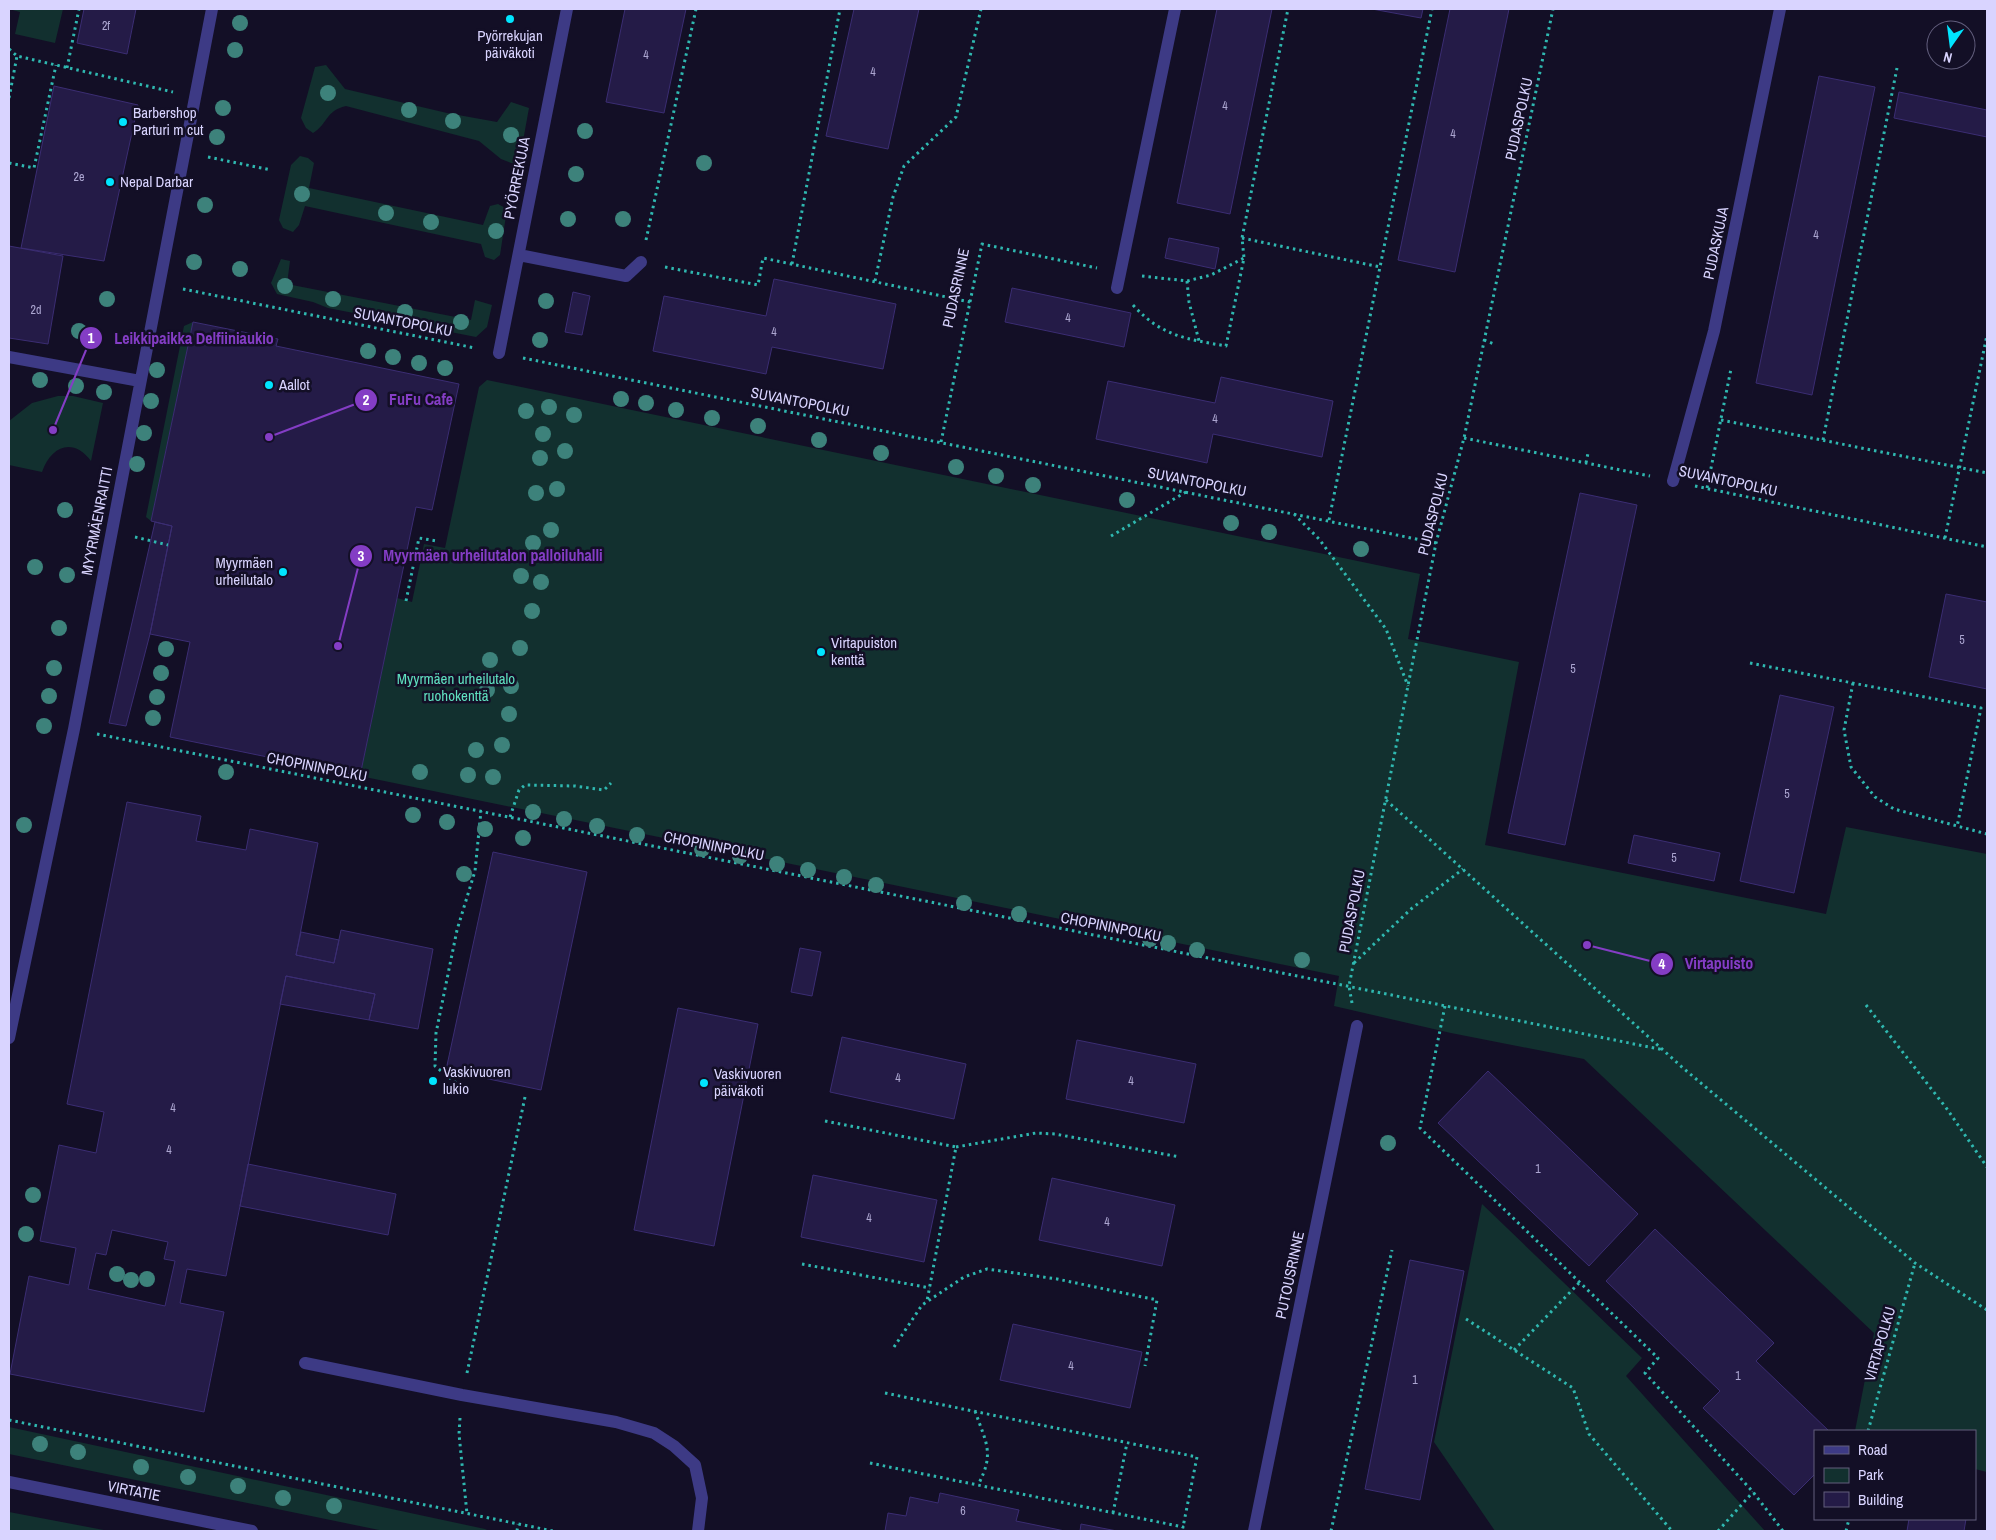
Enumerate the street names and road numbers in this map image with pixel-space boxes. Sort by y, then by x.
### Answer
street label: PUDASPOLKU [1499,76,1538,162]
street label: PYÖRREKUJA [498,134,535,221]
street label: PUDASKUJA [1698,204,1734,281]
street label: PUDASRINNE [937,246,974,330]
street label: SUVANTOPOLKU [352,302,454,341]
street label: SUVANTOPOLKU [749,382,851,421]
street label: SUVANTOPOLKU [1677,460,1779,501]
street label: SUVANTOPOLKU [1146,462,1248,501]
street label: MYYRMÄENRAITTI [76,465,117,577]
street label: PUDASPOLKU [1412,471,1453,557]
street label: CHOPININPOLKU [265,746,369,787]
street label: CHOPININPOLKU [662,825,766,866]
street label: PUDASPOLKU [1333,868,1370,954]
street label: CHOPININPOLKU [1059,906,1163,947]
street label: PUTOUSRINNE [1270,1229,1309,1321]
street label: VIRTAPOLKU [1859,1304,1900,1384]
street label: VIRTATIE [106,1475,162,1506]

